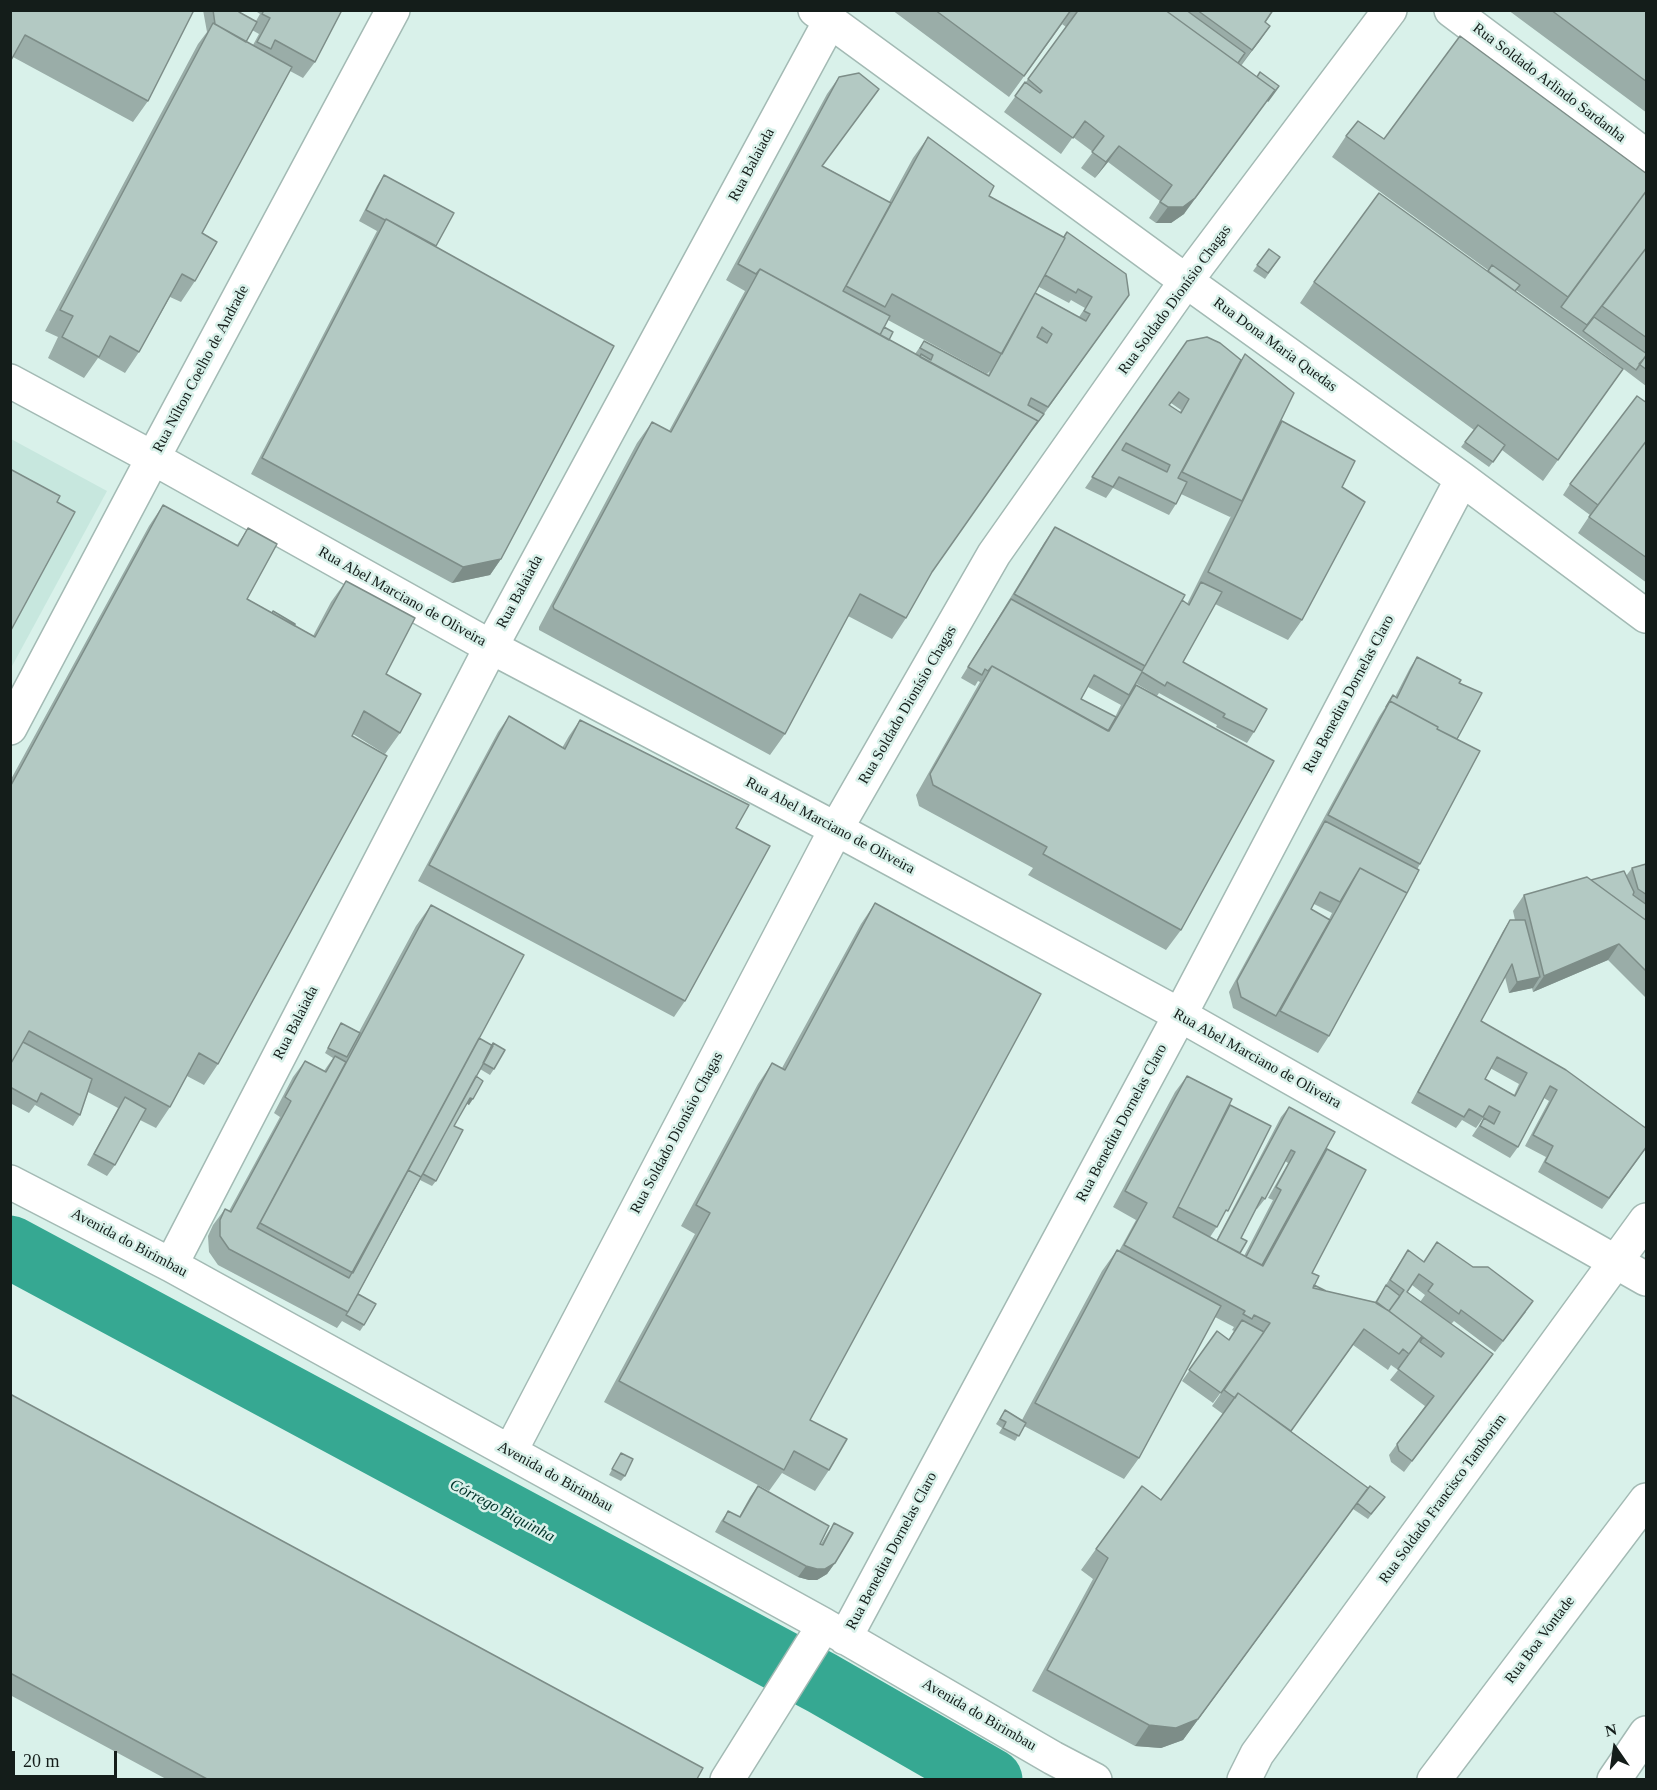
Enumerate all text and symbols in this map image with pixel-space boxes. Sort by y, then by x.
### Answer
street label: Rua Soldado Arlindo Sardanha [1469,20,1629,146]
street label: Rua Balaiada [725,125,779,205]
street label: Rua Soldado Dionísio Chagas [1115,222,1235,378]
street label: Rua Nílton Coelho de Andrade [149,282,253,456]
street label: Rua Dona Maria Quedas [1210,294,1340,396]
street label: Rua Abel Marciano de Oliveira [315,543,489,651]
street label: Rua Balaiada [493,552,547,632]
street label: Rua Benedita Dornelas Claro [1300,612,1398,776]
street label: Rua Soldado Dionísio Chagas [855,622,961,788]
street label: Rua Abel Marciano de Oliveira [742,774,918,878]
street label: Rua Balaiada [270,983,322,1063]
street label: Rua Abel Marciano de Oliveira [1170,1005,1344,1113]
street label: Rua Benedita Dornelas Claro [1073,1041,1171,1205]
street label: Rua Soldado Dionísio Chagas [627,1049,727,1217]
street label: Avenida do Birimbau [68,1205,190,1281]
street label: Rua Soldado Francisco Tamborim [1375,1411,1511,1587]
street label: Avenida do Birimbau [494,1438,616,1516]
street label: Rua Benedita Dornelas Claro [843,1469,941,1633]
water label: Córrego Biquinha [446,1475,558,1547]
street label: Rua Boa Vontade [1501,1593,1579,1687]
street label: Avenida do Birimbau [919,1675,1039,1755]
north arrow [1585,1718,1645,1778]
text: N [1603,1720,1618,1740]
scale bar [15,1739,120,1777]
text: 20 m [23,1751,60,1771]

